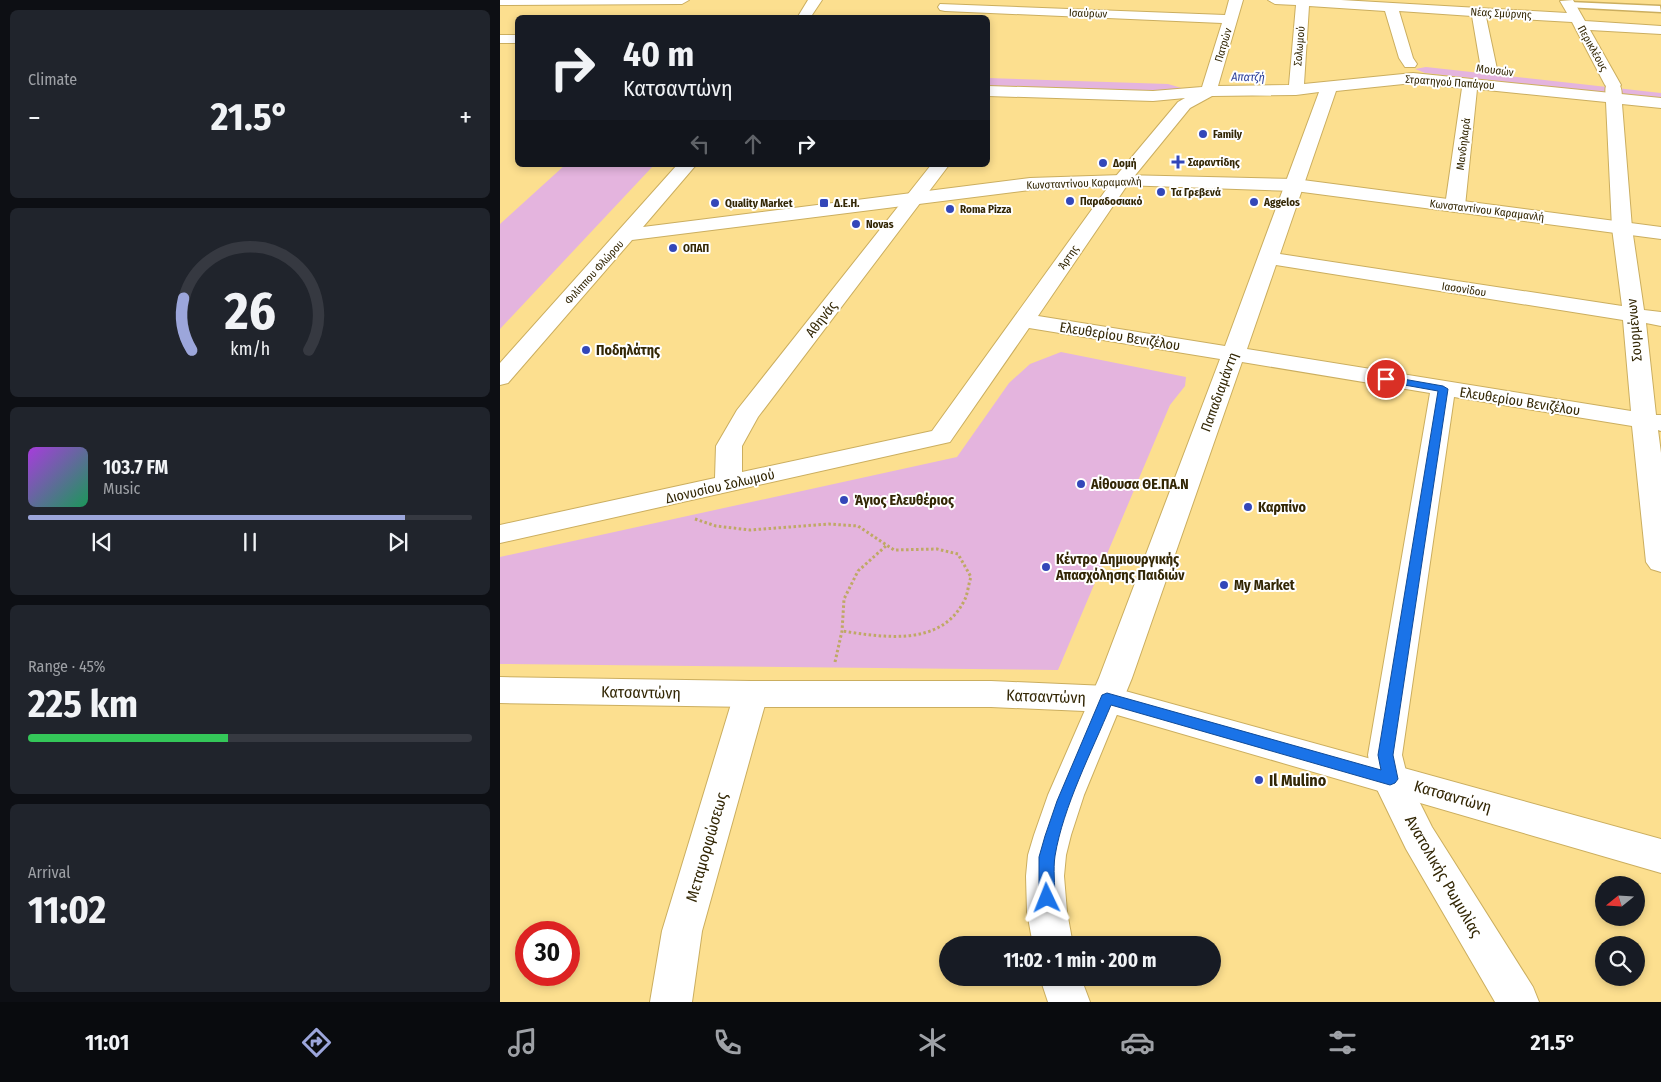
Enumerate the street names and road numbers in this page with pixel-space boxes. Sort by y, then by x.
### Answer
street label: Νέας Σμύρνης [1470,5,1532,22]
street label: Ισαύρων [1069,6,1108,21]
street label: Περικλέους [1575,23,1611,74]
street label: Πατρών [1212,26,1235,64]
street label: Σολωμού [1291,26,1308,67]
street label: Μουσών [1476,62,1515,79]
street label: Στρατηγού Παπάγου [1405,73,1495,92]
street label: Μανδηλαρά [1454,117,1473,171]
street label: Κωνσταντίνου Καραμανλή [1026,175,1142,192]
street label: Κωνσταντίνου Καραμανλή [1429,197,1545,224]
street label: Φιλίππου Φλώρου [562,238,627,307]
street label: Άρτης [1055,242,1082,272]
street label: Ιασoνίδου [1441,280,1487,299]
street label: Αθηνάς [802,298,841,341]
street label: Σουρμένων [1623,298,1646,362]
street label: Ελευθερίου Βενιζέλου [1058,319,1181,354]
street label: Παπαδιαμάντη [1197,350,1242,434]
street label: Ελευθερίου Βενιζέλου [1458,384,1581,419]
street label: Διονυσίου Σολωμού [664,466,776,507]
street label: Κατσαντώνη [601,682,681,703]
street label: Κατσαντώνη [1006,686,1086,707]
street label: Κατσαντώνη [1412,776,1494,817]
street label: Μεταμορφώσεως [682,790,731,904]
street label: Ανατολικής Ρωμυλίας [1401,812,1486,941]

